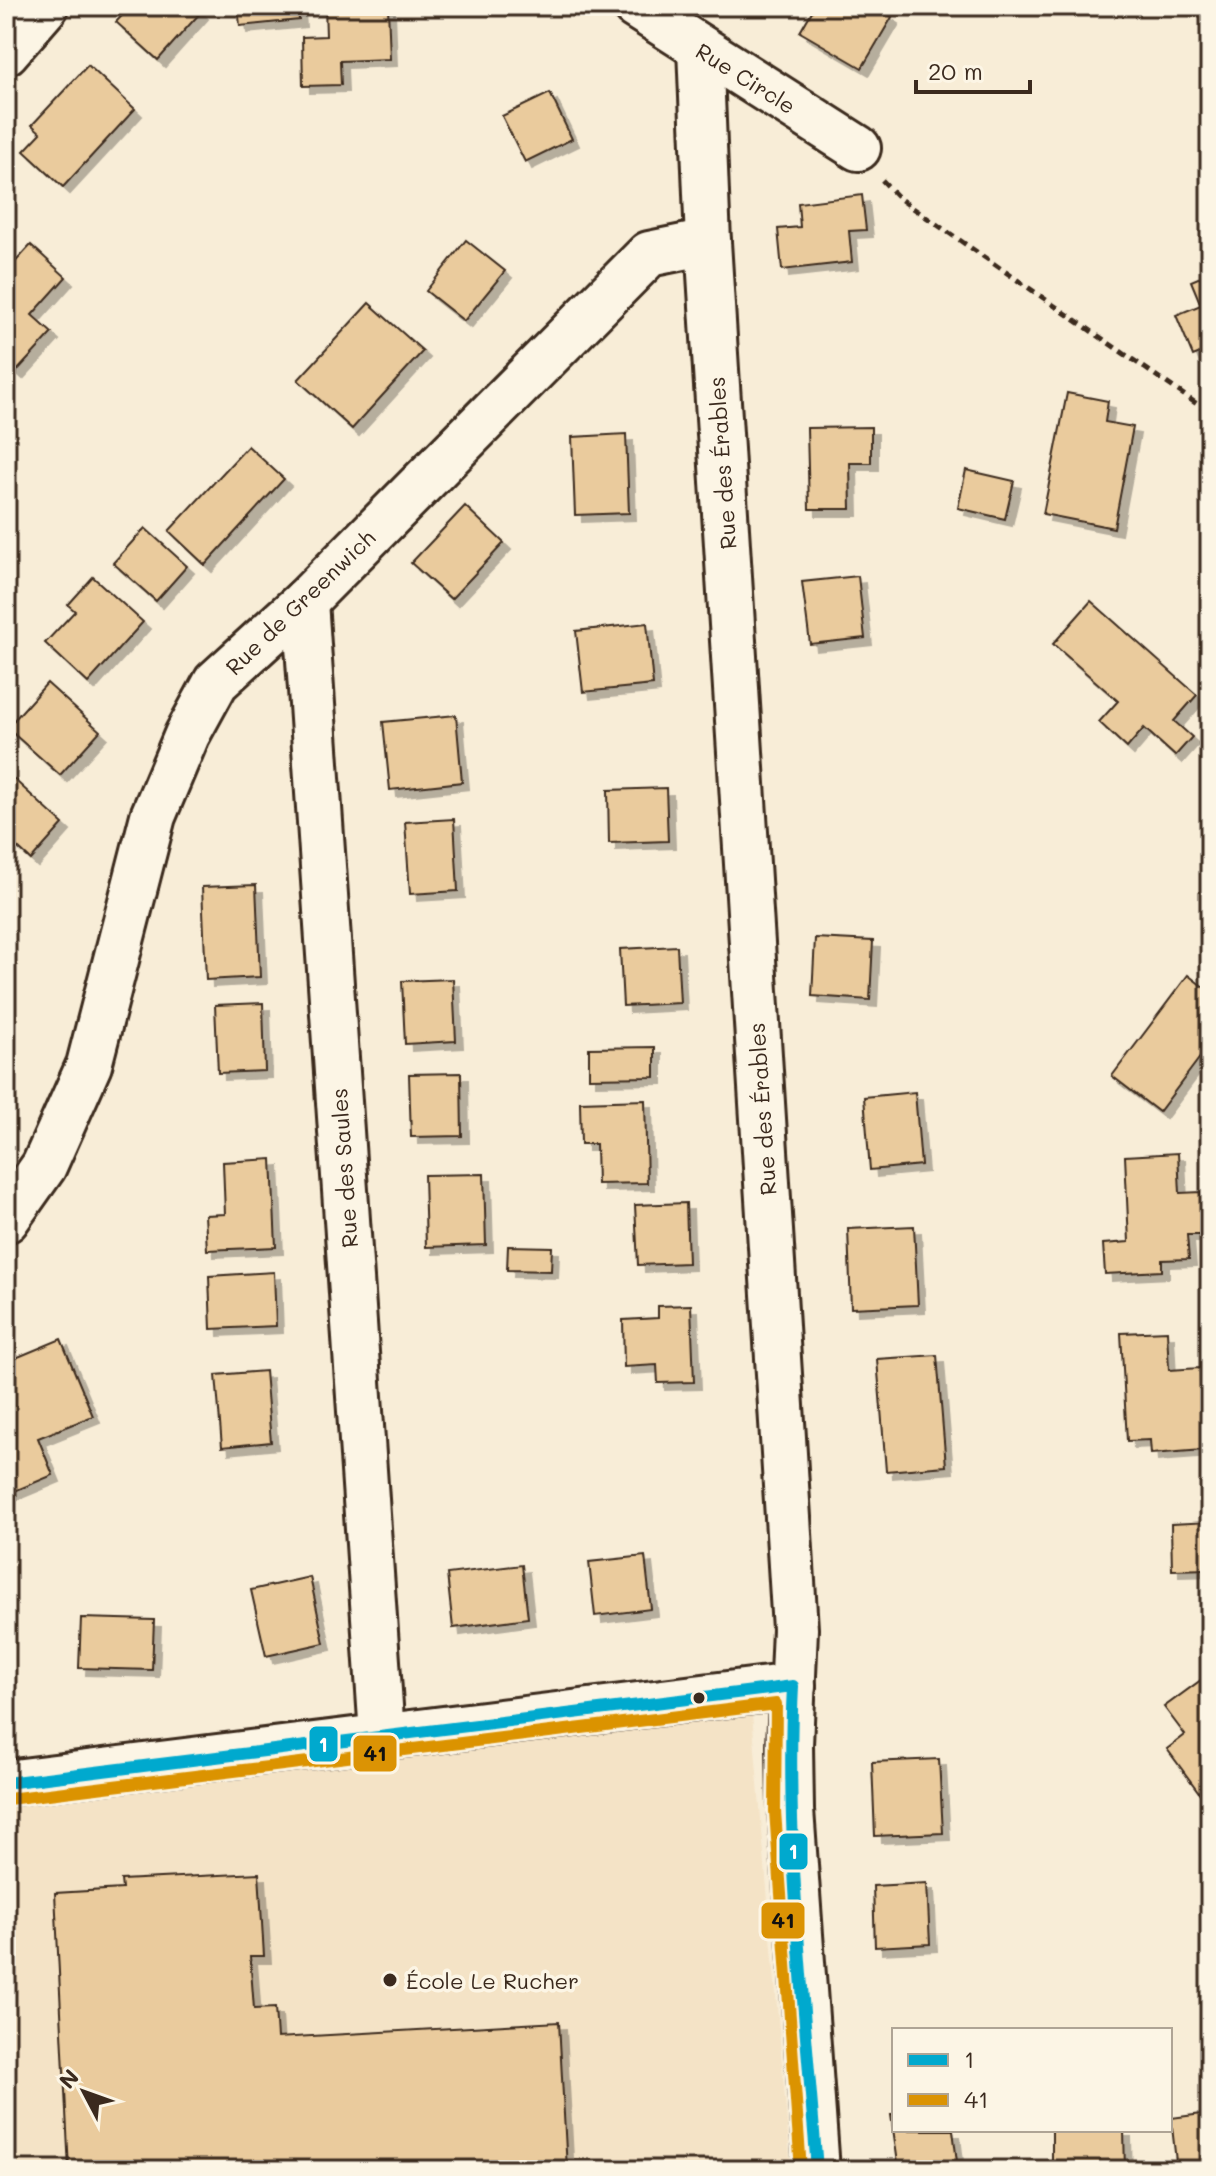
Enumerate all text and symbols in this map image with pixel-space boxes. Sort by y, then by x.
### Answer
street label: Rue Circle [691,36,801,120]
scale bar [916,44,1030,94]
text: 20 m [928,55,983,86]
street label: Rue des Érables [701,376,743,550]
street label: Rue de Greenwich [219,523,381,681]
street label: Rue des Érables [741,1022,783,1196]
street label: Rue des Saules [324,1087,364,1249]
unlabelled marker [691,1690,707,1706]
line badge: 1 [308,1725,339,1763]
text: 1 [318,1729,328,1758]
line badge: 41 [352,1734,398,1773]
text: 41 [363,1738,387,1767]
line badge: 1 [778,1832,809,1871]
text: 1 [788,1836,798,1865]
line badge: 41 [760,1901,806,1940]
text: 41 [771,1905,795,1934]
place label: École Le Rucher [406,1966,579,1995]
marker: École Le Rucher [381,1971,399,1989]
legend [892,2028,1172,2132]
text: 1 [964,2043,975,2074]
north arrow [44,2052,124,2132]
text: N [52,2063,85,2094]
text: 41 [964,2083,989,2114]

